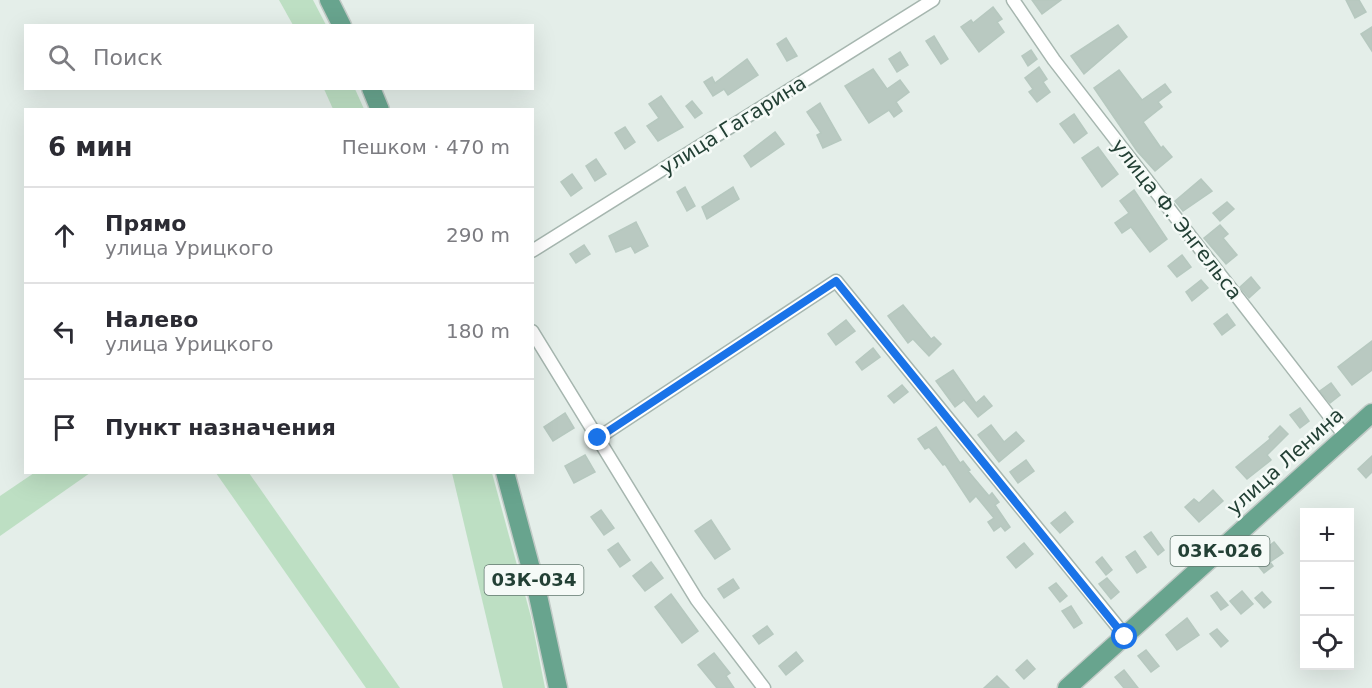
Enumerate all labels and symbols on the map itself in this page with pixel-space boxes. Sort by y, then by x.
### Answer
street label: улица Гагарина [655,70,811,180]
street label: улица Ф. Энгельса [1107,134,1247,304]
street label: улица Ленина [1222,402,1348,520]
route end [584,424,610,450]
road number: 03К-026 [1170,536,1270,566]
road number: 03К-034 [484,565,584,595]
route start [1111,623,1137,649]

